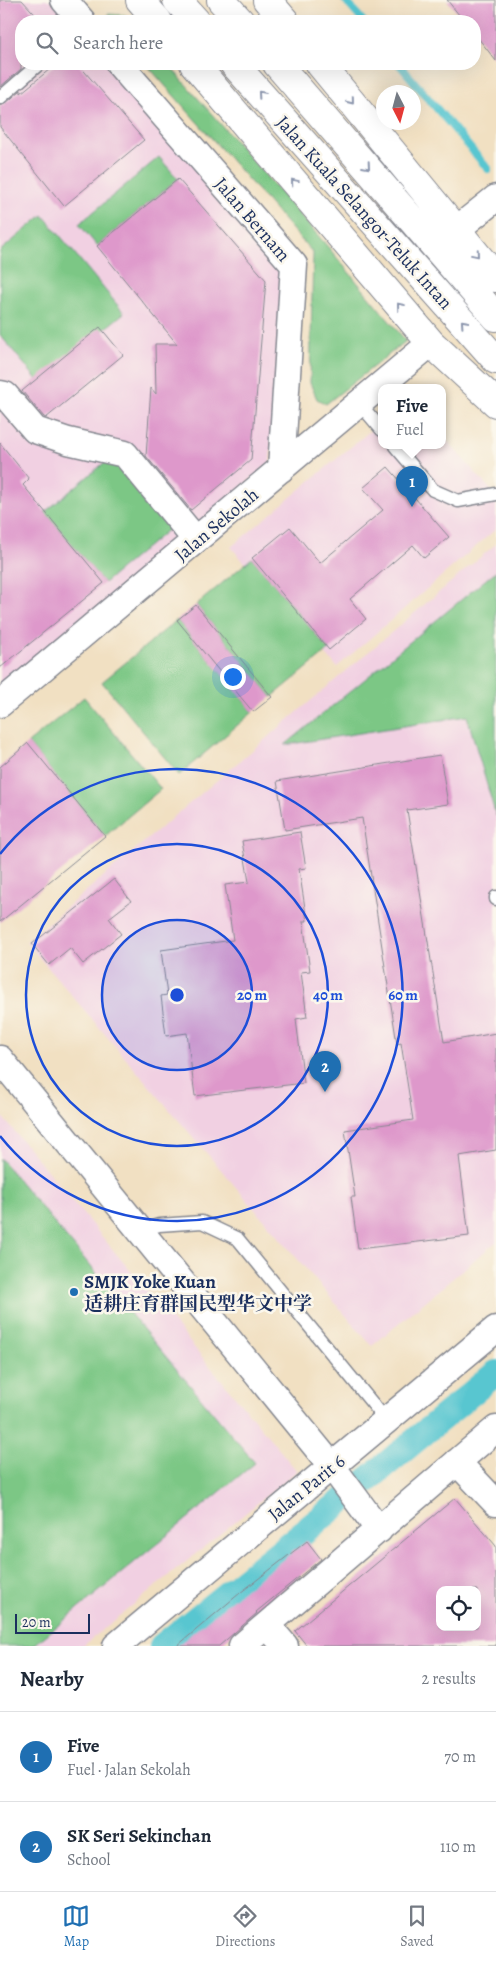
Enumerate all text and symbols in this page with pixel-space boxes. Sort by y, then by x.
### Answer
search box [15,15,481,70]
icon: search [33,29,61,57]
text: Search here [73,30,163,56]
north arrow [376,85,421,130]
one-way arrow [257,91,266,100]
one-way arrow [345,96,354,105]
street label: Jalan Kuala Selangor-Teluk Intan [270,110,458,315]
one-way arrow [361,161,370,170]
street label: Jalan Bernam [208,172,296,268]
one-way arrow [292,179,300,188]
one-way arrow [470,248,479,257]
one-way arrow [396,302,405,311]
one-way arrow [460,320,469,329]
popup [378,384,446,449]
text: Five [396,393,428,419]
text: Fuel [396,419,424,441]
pin: 1 [396,466,428,507]
street label: Jalan Sekolah [169,482,264,568]
your location [220,664,246,690]
text: 20 m [237,985,267,1005]
text: 40 m [313,985,343,1005]
text: 60 m [388,985,418,1005]
centre of rings [168,986,186,1004]
pin: 2 [309,1051,341,1092]
place label: SMJK Yoke Kuan 适耕庄育群国民型华文中学 [84,1269,312,1317]
marker: SMJK Yoke Kuan 适耕庄育群国民型华文中学 [68,1286,80,1298]
street label: Jalan Parit 6 [262,1448,351,1527]
map controls [436,1586,481,1631]
button: locate [436,1586,481,1631]
scale bar [15,1611,90,1634]
text: 20 m [22,1613,51,1632]
text: Nearby [20,1665,83,1693]
text: 2 results [421,1668,476,1690]
text: Five [67,1733,100,1759]
text: 1 [33,1746,39,1768]
text: 70 m [444,1746,476,1768]
text: Fuel · Jalan Sekolah [67,1759,191,1781]
text: SK Seri Sekinchan [67,1823,211,1849]
text: 2 [32,1836,40,1858]
text: 110 m [440,1836,476,1858]
text: School [67,1849,110,1871]
tab: Map [62,1902,90,1951]
tab: Directions [215,1902,275,1951]
tab: Saved [400,1902,434,1951]

